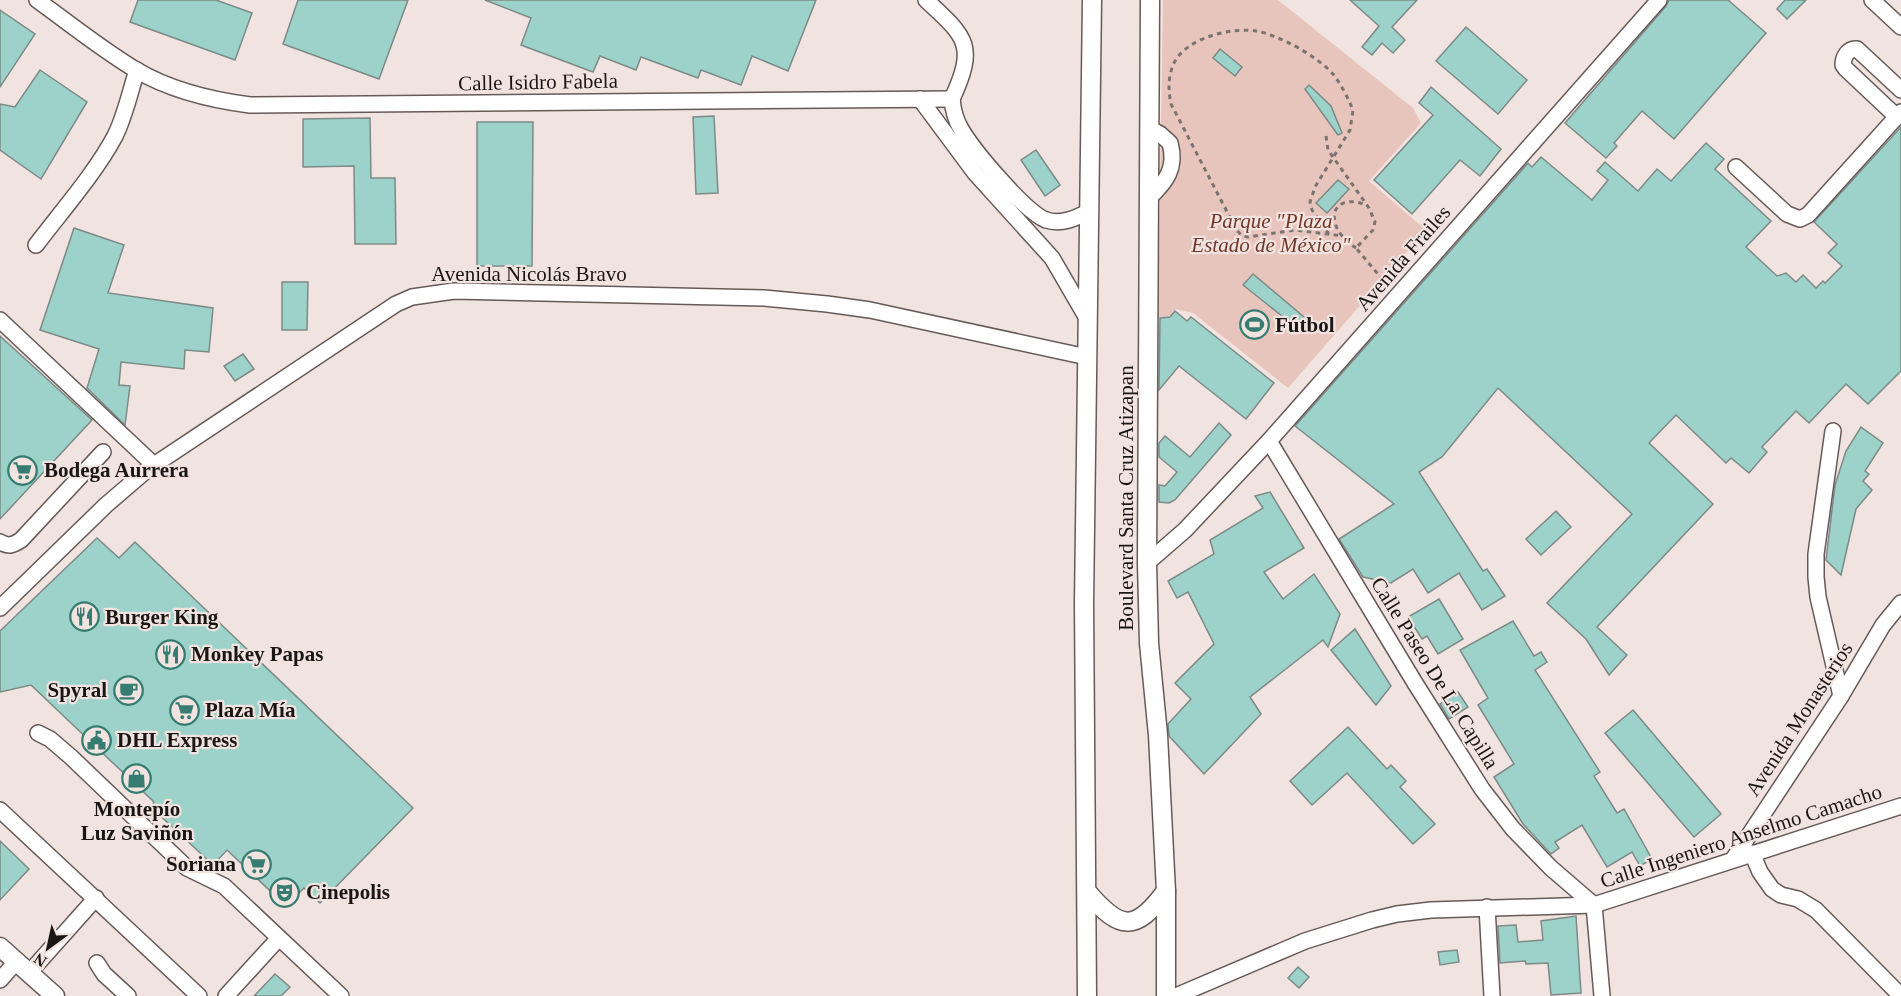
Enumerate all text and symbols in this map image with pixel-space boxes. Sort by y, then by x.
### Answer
street label: Calle Isidro Fabela [458,69,619,95]
street label: Avenida Frailes [1351,200,1455,316]
park label: Parque "Plaza Estado de México" [1190,209,1351,257]
street label: Avenida Nicolás Bravo [431,262,627,286]
sports icon: Fútbol [1238,309,1270,341]
place label: Fútbol [1275,313,1335,337]
street label: Boulevard Santa Cruz Atizapan [1114,365,1138,631]
supermarket icon: Bodega Aurrera [7,454,39,486]
place label: Bodega Aurrera [44,458,189,482]
street label: Calle Paseo De La Capilla [1366,573,1504,774]
restaurant icon: Burger King [68,601,100,633]
place label: Burger King [105,605,219,629]
restaurant icon: Monkey Papas [154,638,186,670]
street label: Avenida Monasterios [1740,638,1858,800]
place label: Monkey Papas [191,642,323,666]
cafe icon: Spyral [112,674,144,706]
place label: Spyral [47,678,107,702]
supermarket icon: Plaza Mía [168,694,200,726]
place label: Plaza Mía [205,698,296,722]
public building icon: DHL Express [80,724,112,756]
place label: DHL Express [117,728,237,752]
shop icon: Montepío Luz Saviñón [121,762,153,794]
street label: Calle Ingeniero Anselmo Camacho [1597,779,1885,893]
place label: Montepío Luz Saviñón [81,797,194,845]
supermarket icon: Soriana [241,848,273,880]
place label: Soriana [166,852,236,876]
theatre icon: Cinepolis [269,876,301,908]
place label: Cinepolis [306,880,390,904]
north arrow [18,918,78,978]
text: N [30,950,50,970]

